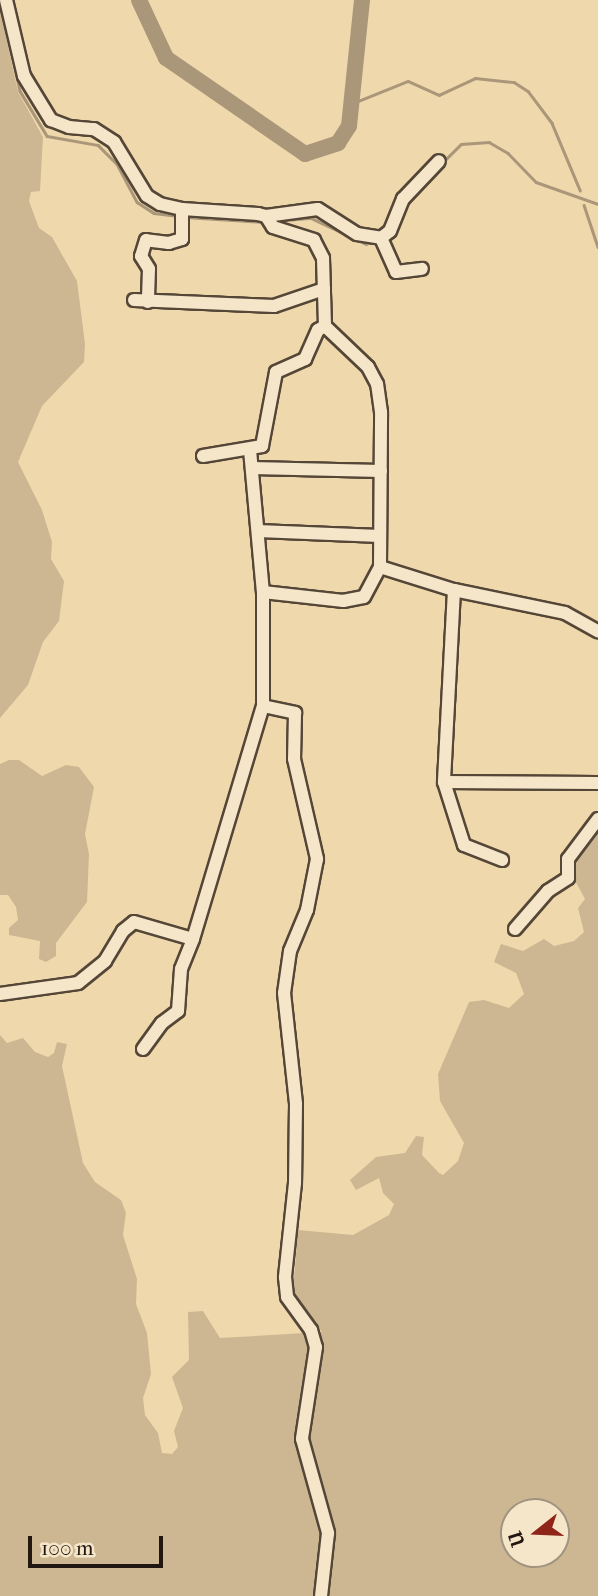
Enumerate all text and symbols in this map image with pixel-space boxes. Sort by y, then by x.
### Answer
north arrow [500,1498,570,1568]
scale bar [32,1522,166,1566]
text: U [504,1528,530,1549]
text: 100 m [41,1536,94,1560]

